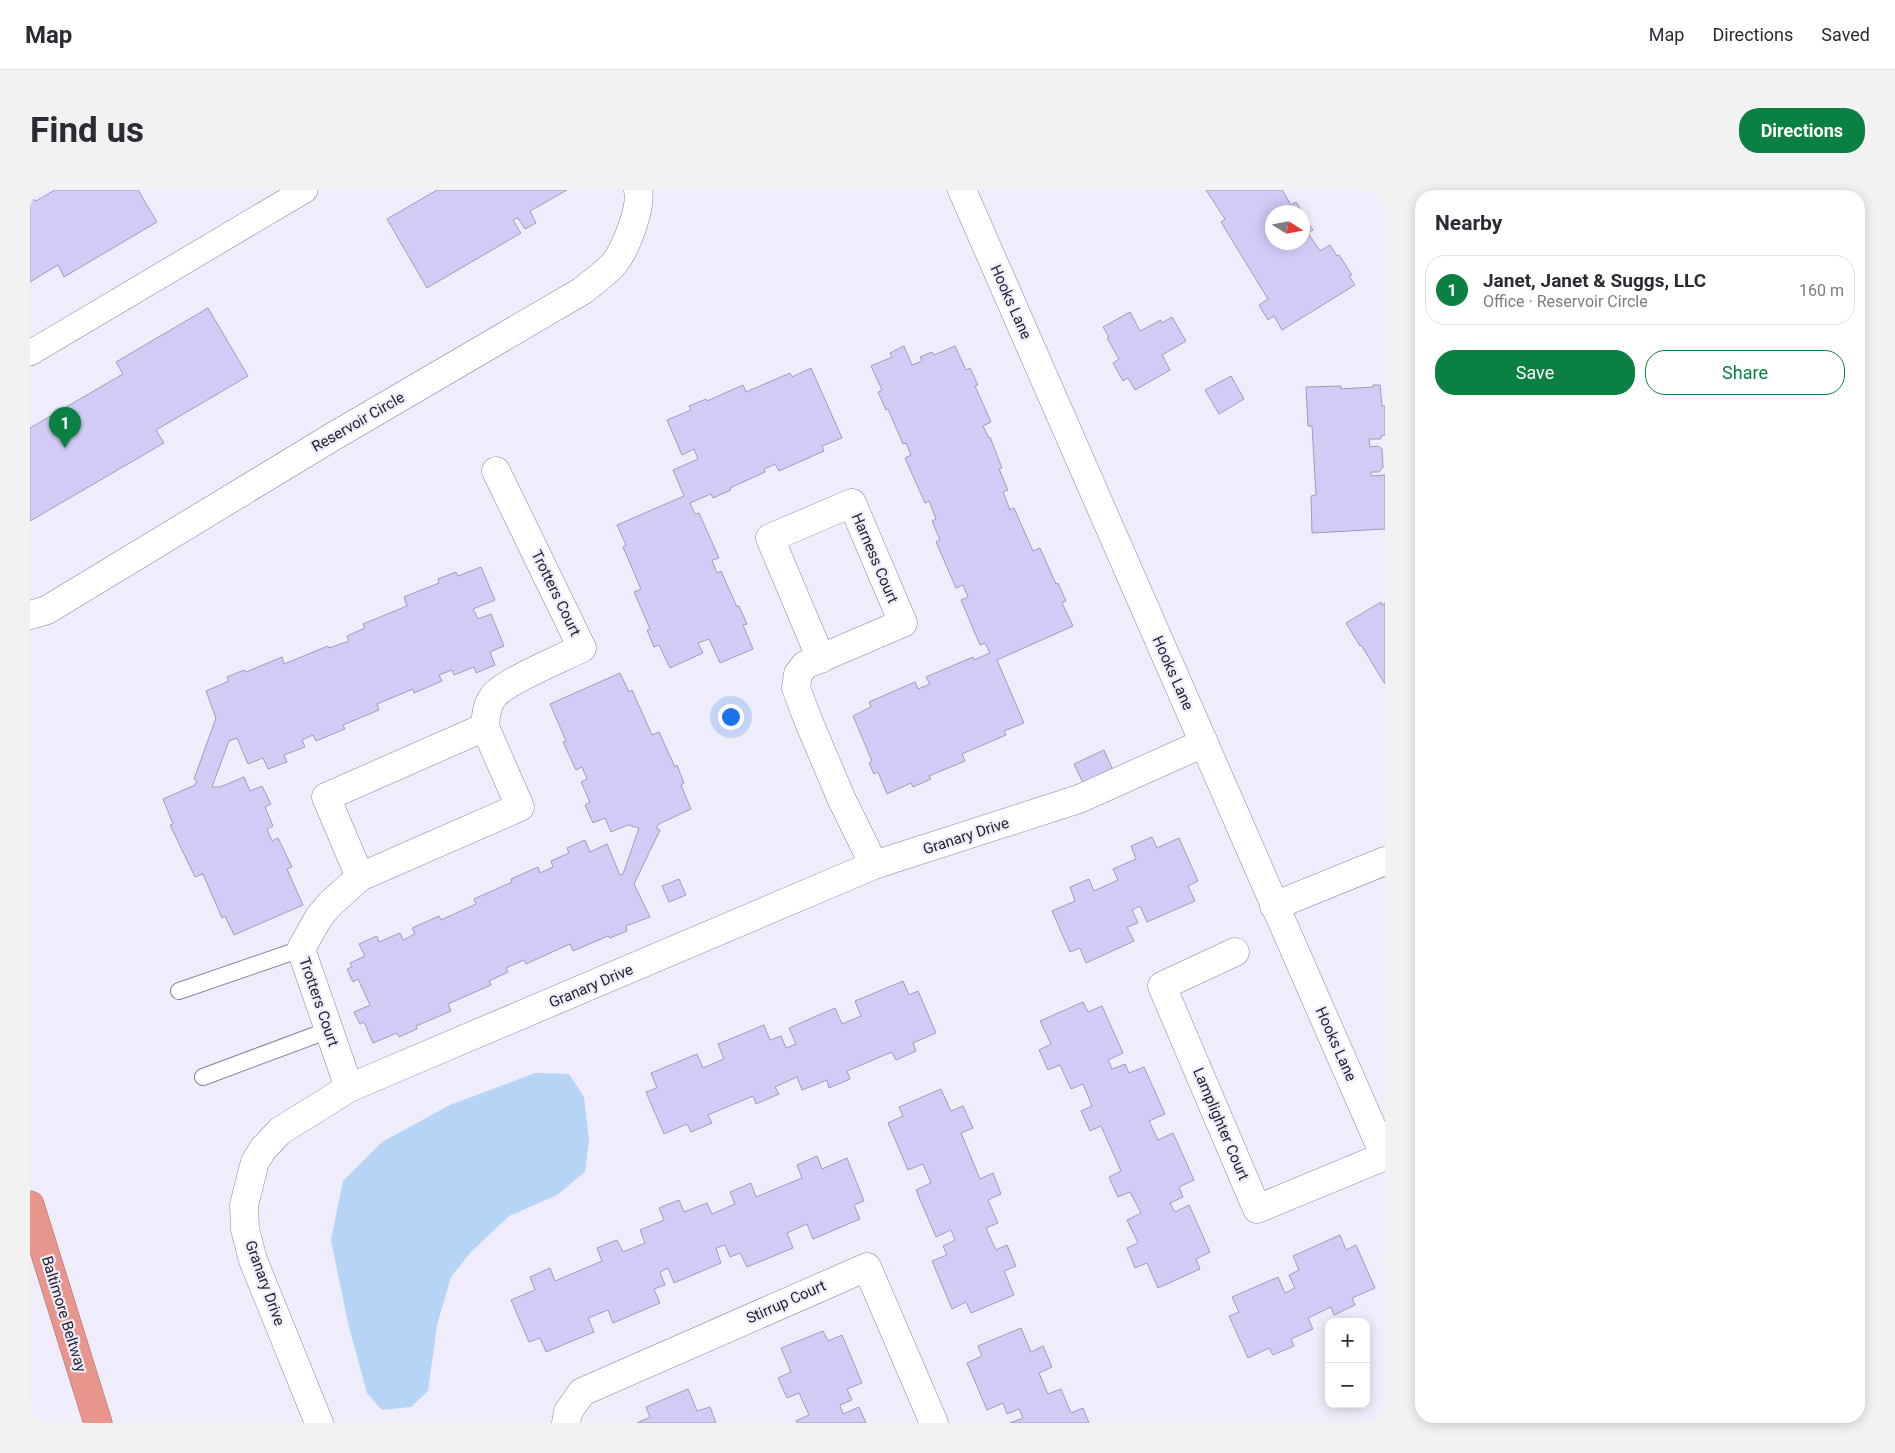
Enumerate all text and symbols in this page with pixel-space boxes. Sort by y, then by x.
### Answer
text: Map [25,21,72,49]
text: Map [1649,24,1684,45]
text: Directions [1712,24,1793,45]
text: Saved [1821,24,1870,45]
button: Directions [1739,108,1865,153]
text: Find us [30,110,144,151]
north arrow [1265,205,1310,250]
text: Nearby [1435,211,1502,235]
street label: Hooks Lane [987,262,1035,342]
text: Janet, Janet & Suggs, LLC [1483,269,1706,292]
text: 1 [1447,281,1457,300]
text: 160 m [1799,281,1844,300]
text: Office · Reservoir Circle [1483,292,1648,311]
button: Save [1435,350,1635,395]
button: Share [1645,350,1845,395]
street label: Reservoir Circle [308,388,408,456]
pin: 1 [49,407,81,448]
street label: Harness Court [848,510,902,606]
street label: Trotters Court [527,547,585,639]
street label: Hooks Lane [1149,633,1197,713]
your location [718,704,744,730]
street label: Granary Drive [921,814,1011,858]
street label: Trotters Court [295,955,343,1049]
street label: Granary Drive [546,960,636,1012]
street label: Hooks Lane [1312,1004,1360,1084]
street label: Lamplighter Court [1189,1065,1253,1183]
street label: Granary Drive [241,1238,289,1328]
street label: Baltimore Beltway [38,1254,90,1374]
street label: Stirrup Court [744,1276,829,1328]
map controls [1325,1318,1370,1408]
button: + [1325,1318,1370,1363]
button: − [1325,1363,1370,1408]

